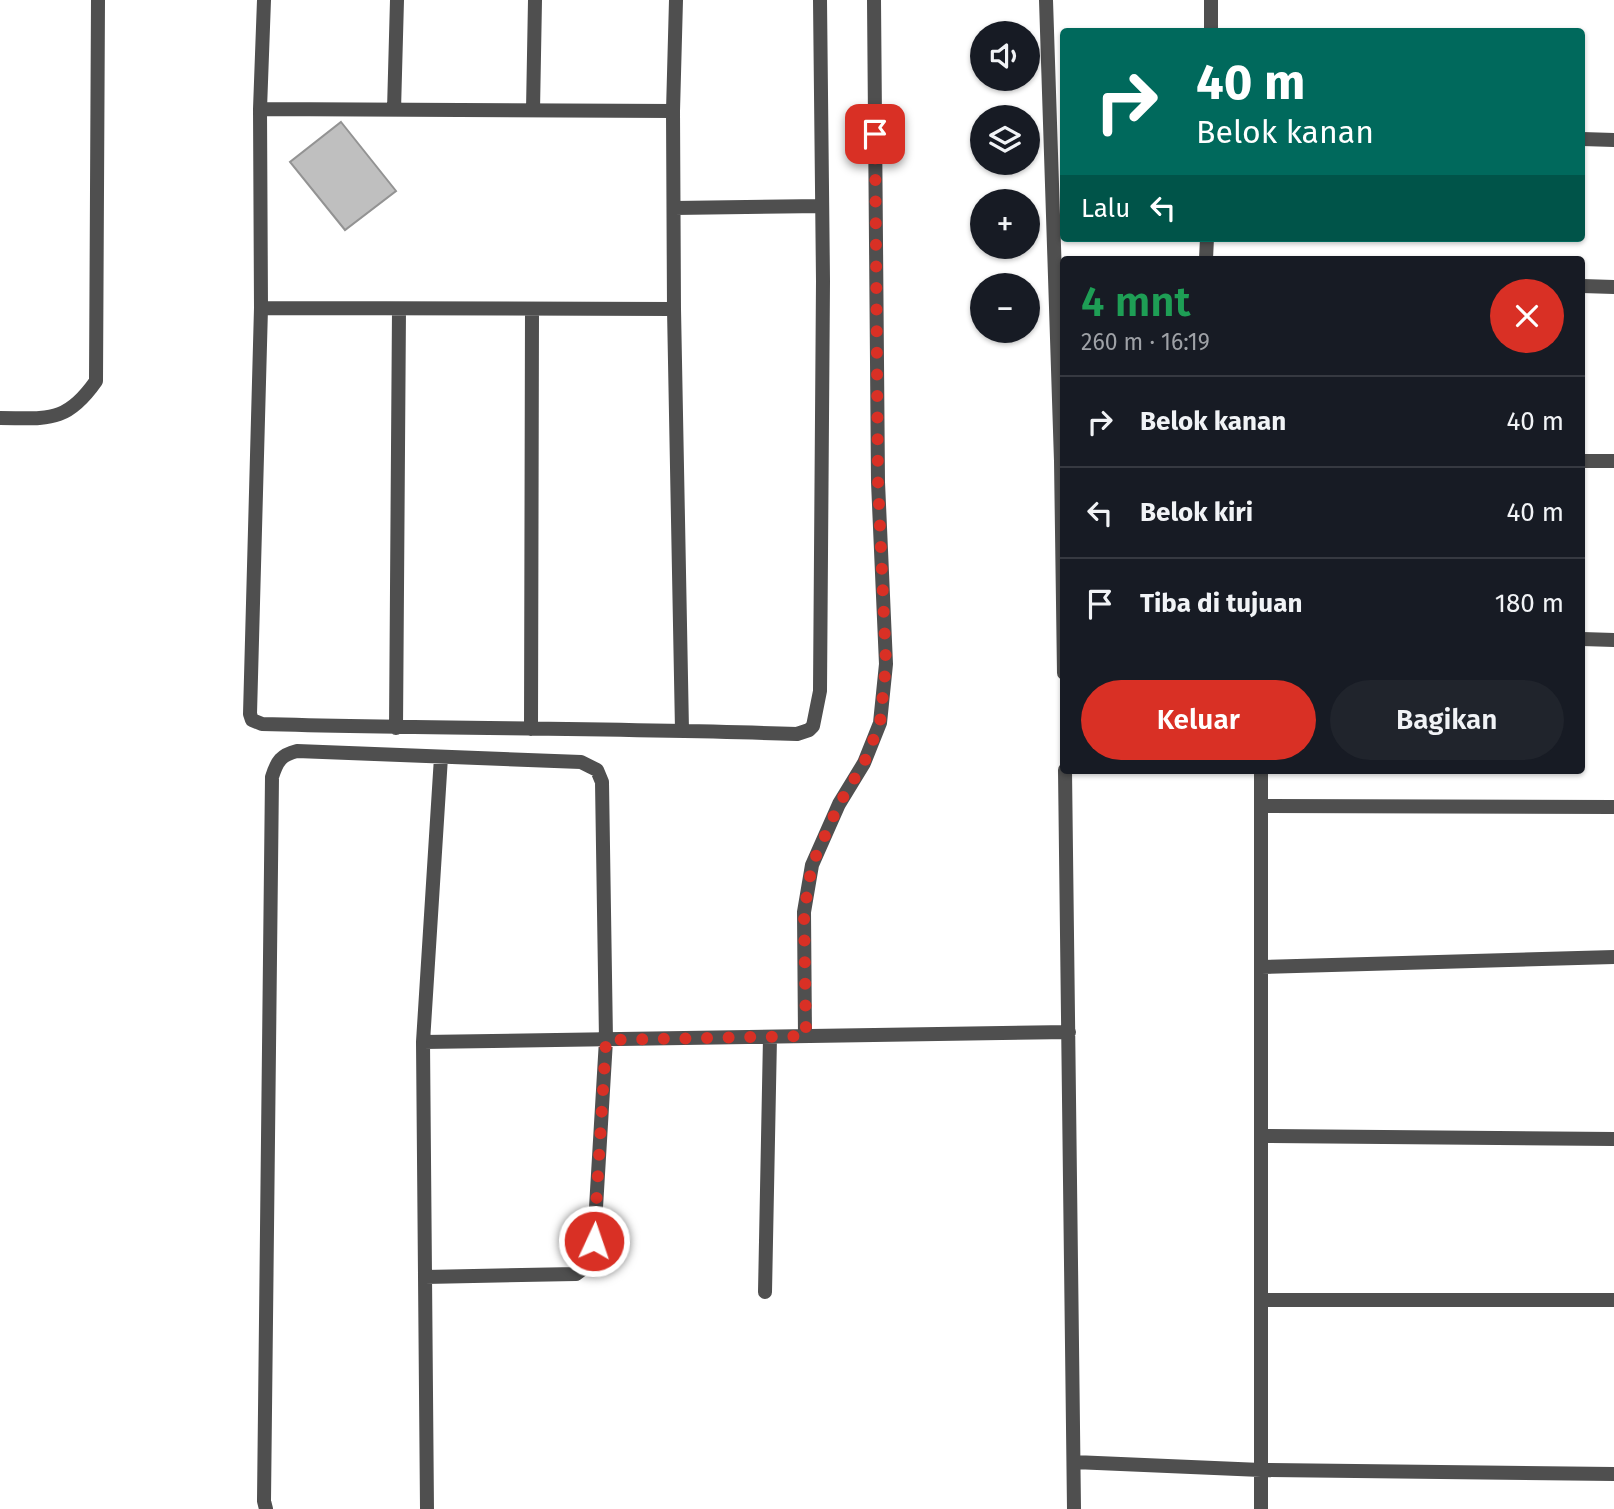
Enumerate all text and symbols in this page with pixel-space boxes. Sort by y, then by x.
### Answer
map controls [970,21,1040,343]
button: sound [970,21,1040,91]
text: 40 m [1196,53,1305,112]
icon: right [1081,56,1172,147]
pin [845,104,905,164]
button: layers [970,105,1040,175]
text: Belok kanan [1196,113,1374,151]
icon: arrive [856,115,894,153]
button: + [970,189,1040,259]
icon: left [1144,189,1182,227]
text: Lalu [1081,193,1130,224]
button: − [970,273,1040,343]
text: 4 mnt [1081,277,1191,327]
button: close [1490,279,1564,353]
text: 260 m · 16:19 [1081,328,1210,356]
icon: right [1081,403,1119,441]
text: Belok kanan [1140,406,1286,437]
text: 40 m [1506,406,1564,437]
icon: left [1081,494,1119,532]
text: Belok kiri [1140,497,1253,528]
text: 40 m [1506,497,1564,528]
icon: arrive [1081,585,1119,623]
text: Tiba di tujuan [1140,588,1302,619]
text: 180 m [1495,588,1564,619]
button: Keluar [1081,680,1316,760]
button: Bagikan [1330,680,1564,760]
position arrow [557,1204,631,1278]

